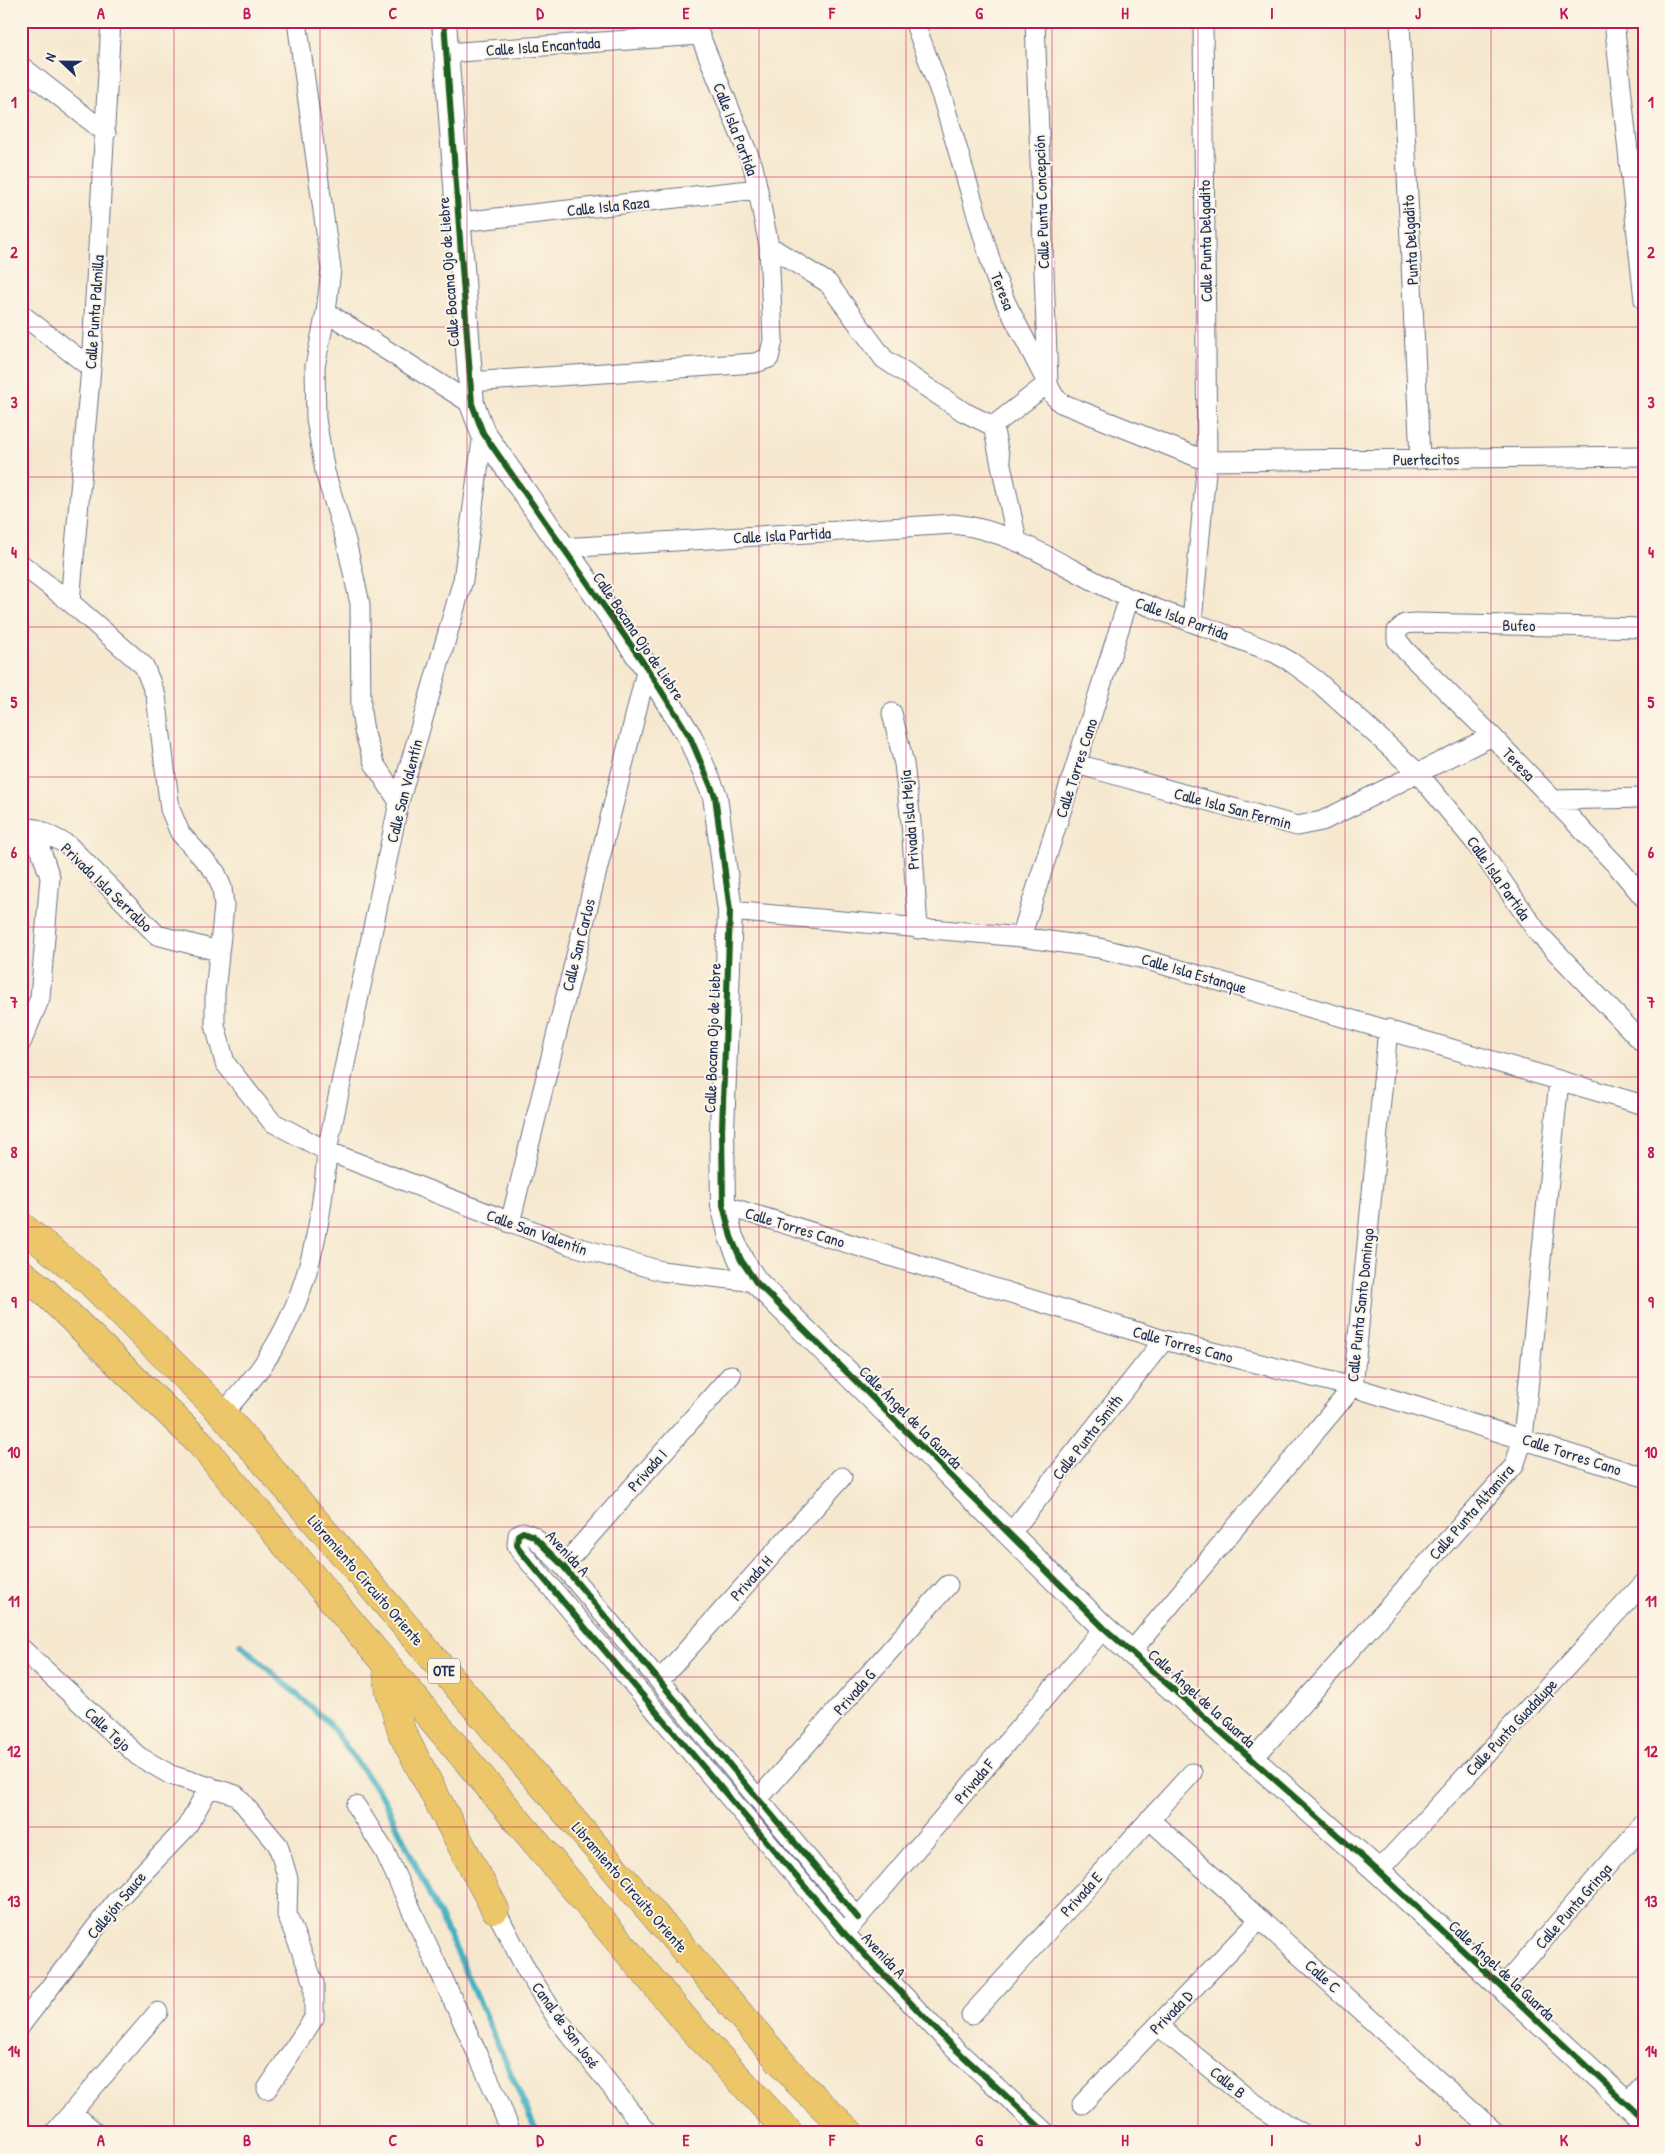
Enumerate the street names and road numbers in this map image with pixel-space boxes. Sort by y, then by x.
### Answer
street label: Calle Isla Encantada [485,31,601,61]
street label: Calle Isla Partida [708,79,764,179]
street label: Calle Punta Concepción [1028,135,1054,269]
street label: Calle Punta Delgadito [1193,179,1217,302]
street label: Calle Isla Raza [566,191,650,221]
street label: Punta Delgadito [1397,194,1423,286]
street label: Calle Bocana Ojo de Liebre [432,196,464,348]
street label: Calle Punta Palmilla [79,254,109,370]
street label: Teresa [986,269,1020,313]
street label: Puertecitos [1393,447,1459,471]
street label: Calle Isla Partida [733,521,831,549]
street label: Calle Bocana Ojo de Liebre [588,568,690,705]
street label: Calle Isla Partida [1132,591,1232,645]
street label: Bufeo [1502,614,1536,636]
street label: Calle Torres Cano [1050,715,1103,820]
street label: Calle San Valentín [381,737,427,845]
street label: Teresa [1498,742,1540,786]
street label: Privada Isla Mejía [894,769,924,871]
street label: Calle Isla San Fermin [1172,782,1294,834]
street label: Calle Isla Partida [1462,832,1536,924]
street label: Privada Isla Serralbo [56,837,158,937]
street label: Calle San Carlos [556,896,600,994]
street label: Calle Isla Estanque [1139,947,1250,999]
street label: Calle Bocana Ojo de Liebre [698,962,726,1113]
street label: Calle Torres Cano [742,1201,848,1253]
street label: Calle San Valentín [483,1204,591,1260]
street label: Calle Punta Santo Domingo [1341,1226,1379,1383]
street label: Calle Torres Cano [1130,1320,1236,1368]
street label: Calle Ángel de la Guarda [854,1360,968,1474]
street label: Calle Punta Smith [1047,1390,1127,1484]
street label: Calle Torres Cano [1520,1428,1625,1481]
street label: Privada I [622,1444,672,1496]
street label: Calle Punta Altamira [1423,1460,1519,1564]
street label: Libramiento Circuito Oriente [303,1510,429,1651]
street label: Avenida A [541,1525,595,1581]
street label: Privada H [725,1551,777,1605]
street label: Calle Ángel de la Guarda [1143,1644,1261,1752]
road number: OTE [428,1658,460,1684]
street label: Privada G [828,1664,880,1720]
street label: Calle Punta Guadalupe [1460,1673,1562,1780]
street label: Calle Tejo [80,1702,136,1757]
street label: Privada F [949,1753,1000,1808]
street label: Libramiento Circuito Oriente [567,1817,693,1958]
street label: Calle Punta Gringa [1530,1858,1616,1954]
street label: Callejón Sauce [81,1866,151,1943]
street label: Privada E [1055,1867,1107,1921]
street label: Calle Ángel de la Guarda [1444,1915,1560,2025]
street label: Avenida A [857,1927,911,1983]
street label: Calle C [1300,1954,1346,1998]
street label: Canal de San José [527,1977,605,2073]
street label: Privada D [1144,1985,1198,2039]
street label: Calle B [1205,2061,1251,2103]

